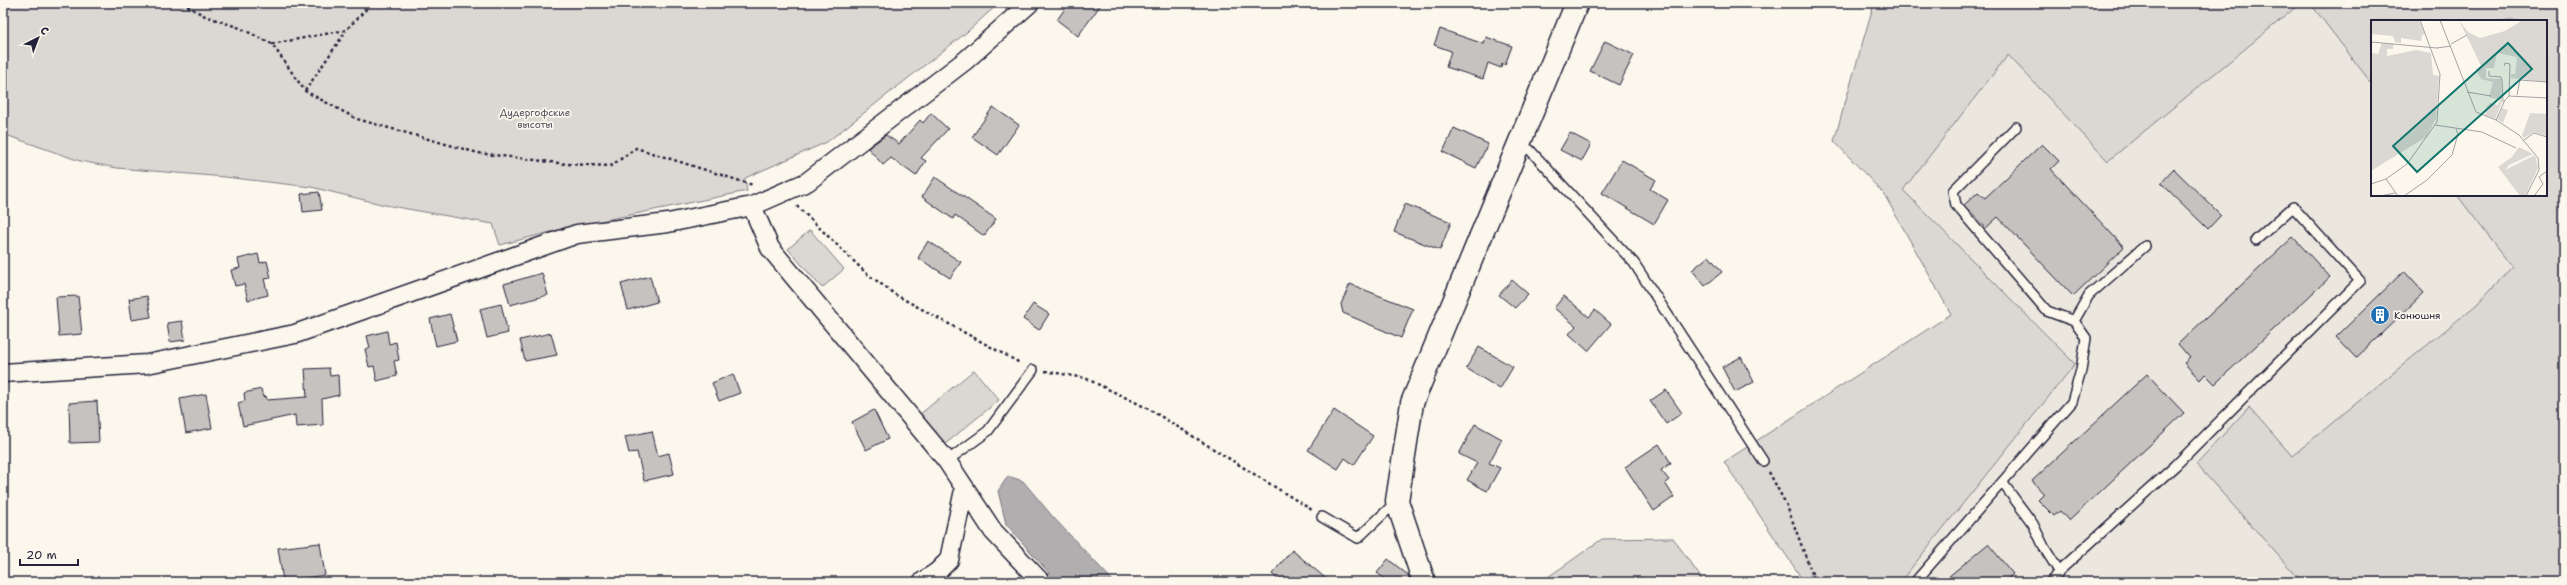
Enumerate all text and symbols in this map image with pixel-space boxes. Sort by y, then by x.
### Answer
north arrow [18,18,58,58]
inset map [2371,20,2547,196]
text: С [37,23,52,39]
park label: Дудергофские высоты [500,106,571,131]
building icon: Конюшня [2369,304,2391,326]
place label: Конюшня [2394,309,2441,322]
scale bar [20,541,78,567]
text: 20 m [26,547,57,563]

